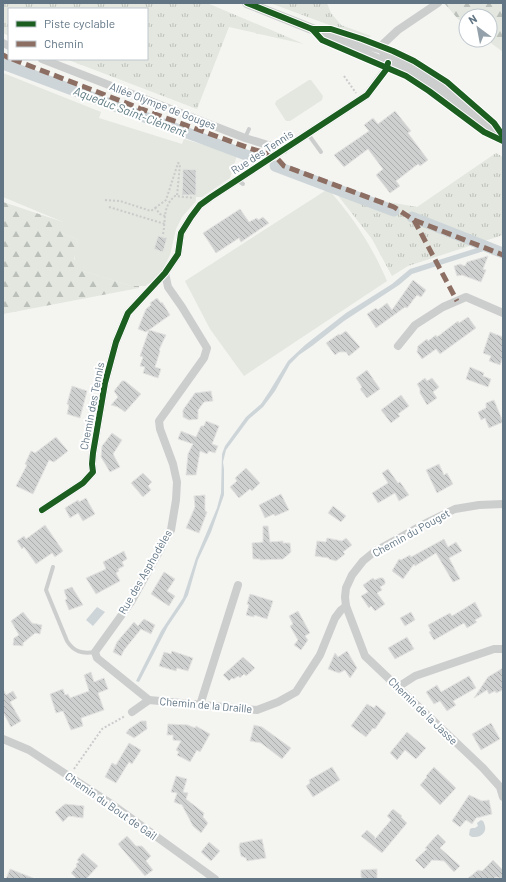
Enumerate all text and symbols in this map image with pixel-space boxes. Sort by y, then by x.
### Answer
legend [8,8,148,60]
north arrow [458,8,498,48]
text: N [466,12,479,27]
text: Piste cyclable [44,16,115,30]
text: Chemin [44,36,84,50]
street label: Allée Olympe de Gouges [108,79,218,132]
water label: Aqueduc Saint-Clément [72,83,190,139]
street label: Rue des Tennis [228,127,295,176]
street label: Chemin des Tennis [77,361,106,451]
street label: Chemin du Pouget [370,506,452,559]
street label: Rue des Asphodèles [115,527,174,616]
street label: Chemin de la Jasse [386,674,461,747]
street label: Chemin de la Draille [159,694,253,715]
street label: Chemin du Bout de Gail [63,769,160,842]

